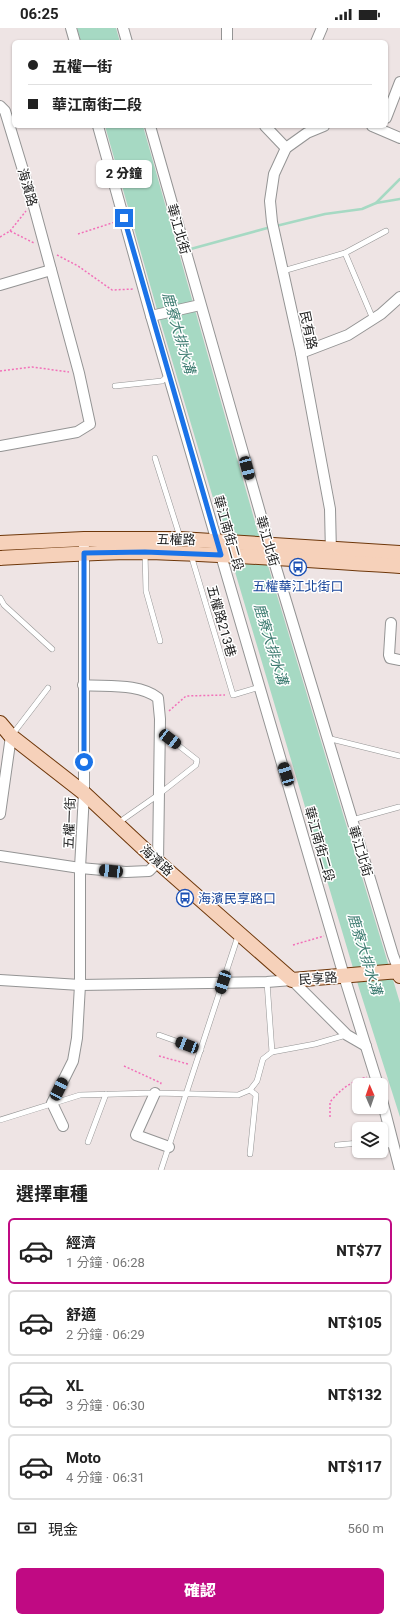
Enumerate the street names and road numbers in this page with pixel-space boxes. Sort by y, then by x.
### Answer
street label: 海濱路 [15,166,40,208]
street label: 華江北街 [164,202,193,256]
street label: 民有路 [297,309,320,351]
street label: 華江南街二段 [211,494,246,573]
street label: 華江北街 [253,514,282,568]
street label: 五權路 [156,532,196,547]
street label: 五權路213巷 [204,584,239,659]
street label: 五權一街 [61,797,78,849]
street label: 華江南街二段 [302,805,337,884]
street label: 華江北街 [346,824,375,878]
street label: 海濱路 [137,842,176,879]
street label: 民享路 [298,970,338,987]

